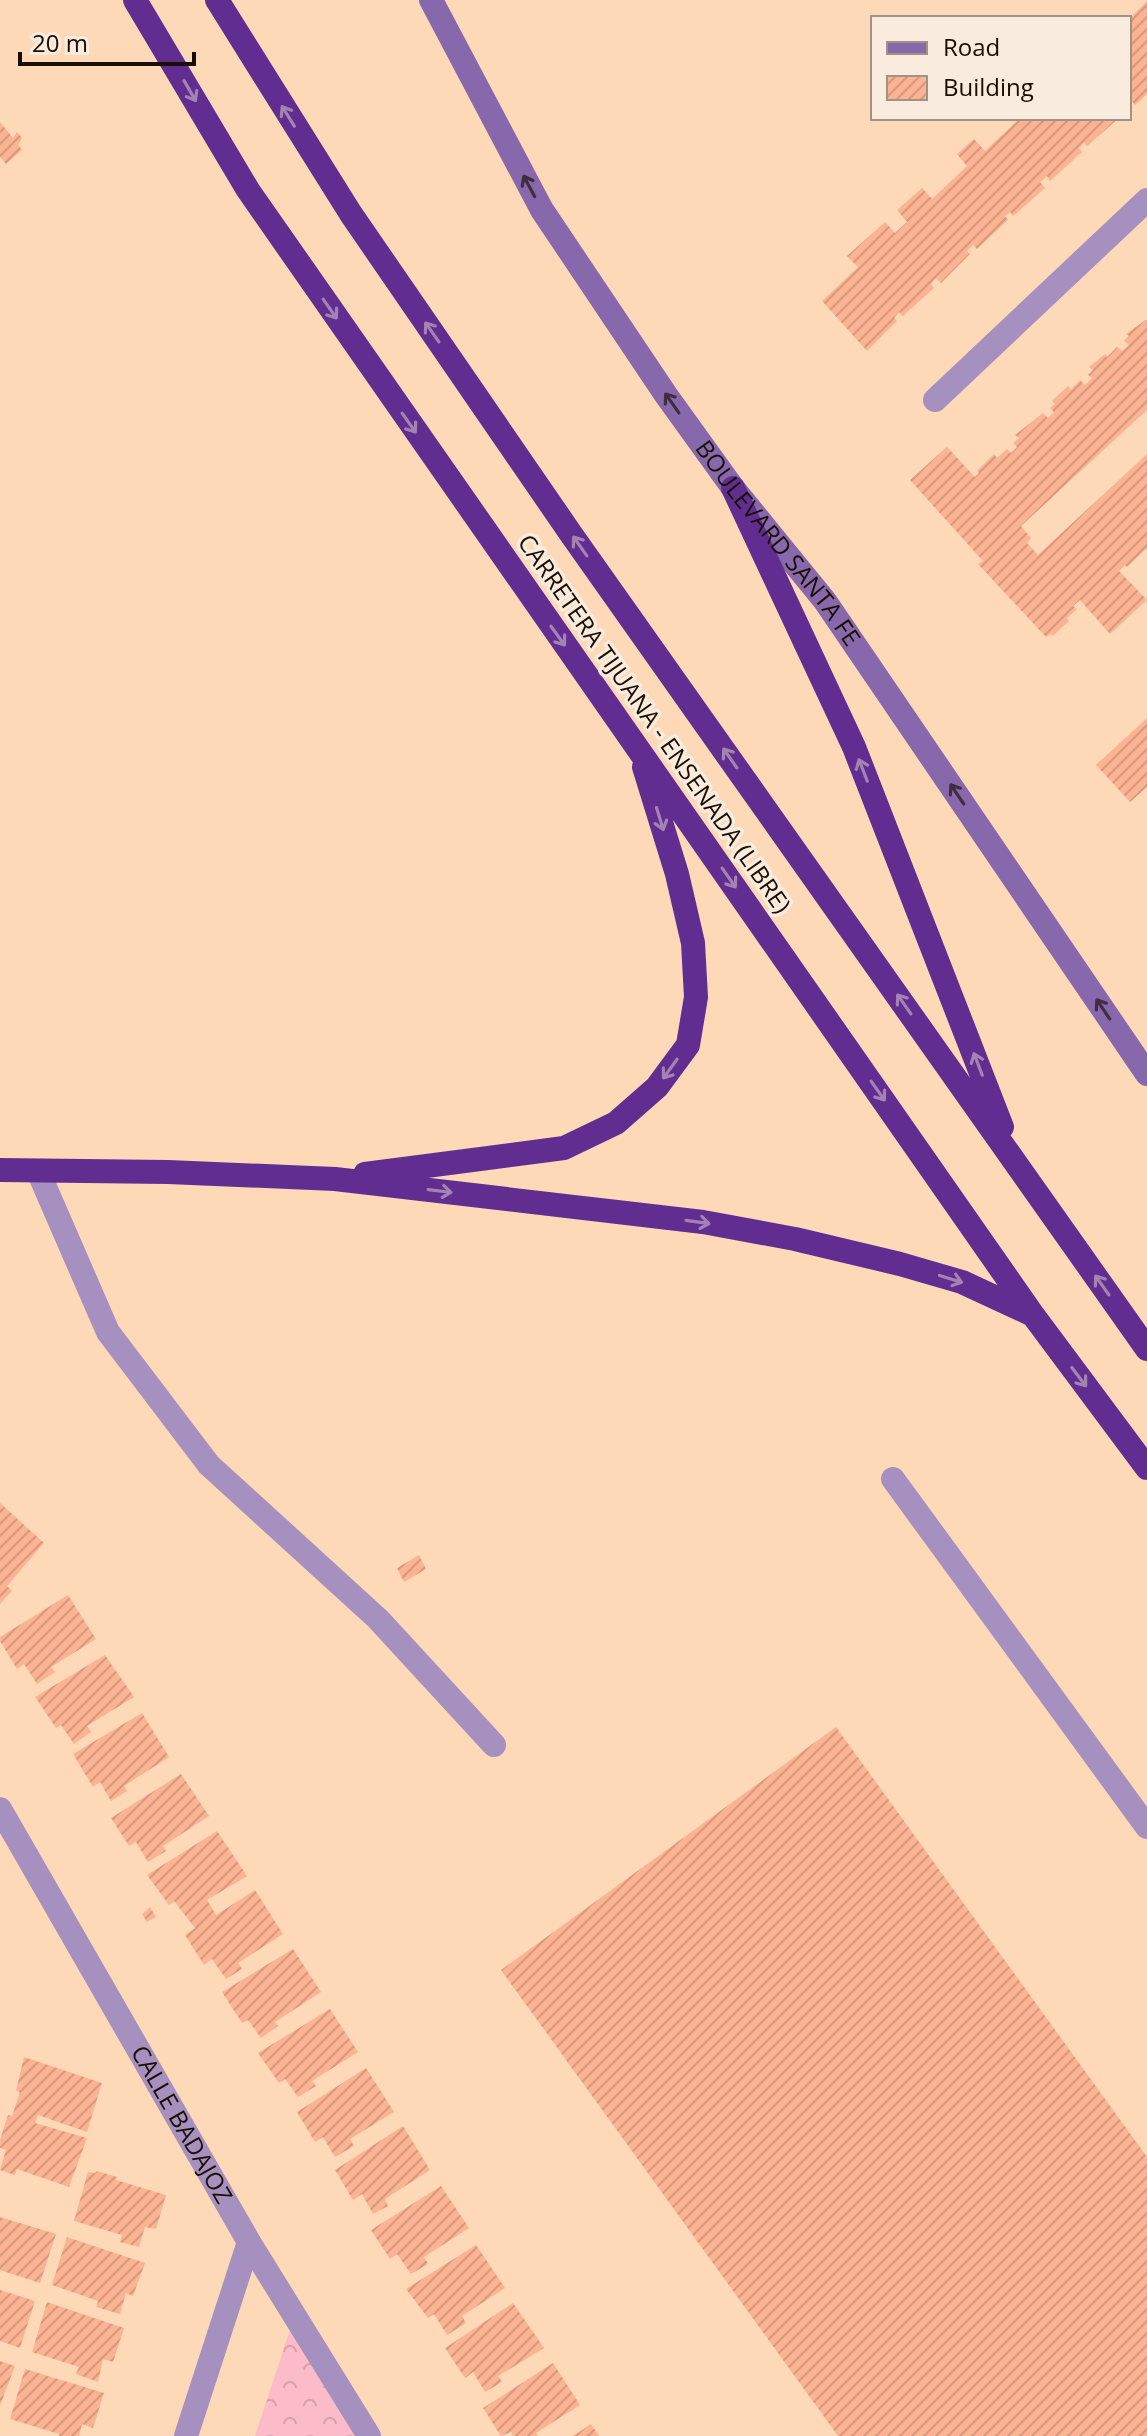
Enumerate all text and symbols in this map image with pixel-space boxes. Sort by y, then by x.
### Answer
scale bar [20,16,194,66]
legend [871,16,1131,120]
text: 20 m [32,26,88,59]
text: Road [943,30,1000,63]
text: Building [943,70,1034,103]
one-way arrow [182,79,198,102]
one-way arrow [280,105,296,128]
one-way arrow [521,175,537,199]
one-way arrow [322,298,338,320]
one-way arrow [424,322,440,344]
one-way arrow [664,393,680,415]
one-way arrow [401,412,417,434]
street label: BOULEVARD SANTA FE [689,433,869,652]
street label: CARRETERA TIJUANA - ENSENADA (LIBRE) [511,527,799,919]
one-way arrow [571,536,588,558]
one-way arrow [549,625,566,646]
one-way arrow [722,748,738,770]
one-way arrow [855,758,869,783]
one-way arrow [949,784,965,806]
one-way arrow [653,806,668,832]
one-way arrow [721,866,737,888]
one-way arrow [896,994,912,1016]
one-way arrow [1095,999,1111,1021]
one-way arrow [970,1052,984,1077]
one-way arrow [662,1057,679,1079]
one-way arrow [870,1080,886,1102]
one-way arrow [426,1184,453,1199]
one-way arrow [684,1214,711,1229]
one-way arrow [938,1272,964,1287]
one-way arrow [1094,1275,1110,1297]
one-way arrow [1071,1366,1088,1387]
street label: CALLE BADAJOZ [124,2039,241,2209]

